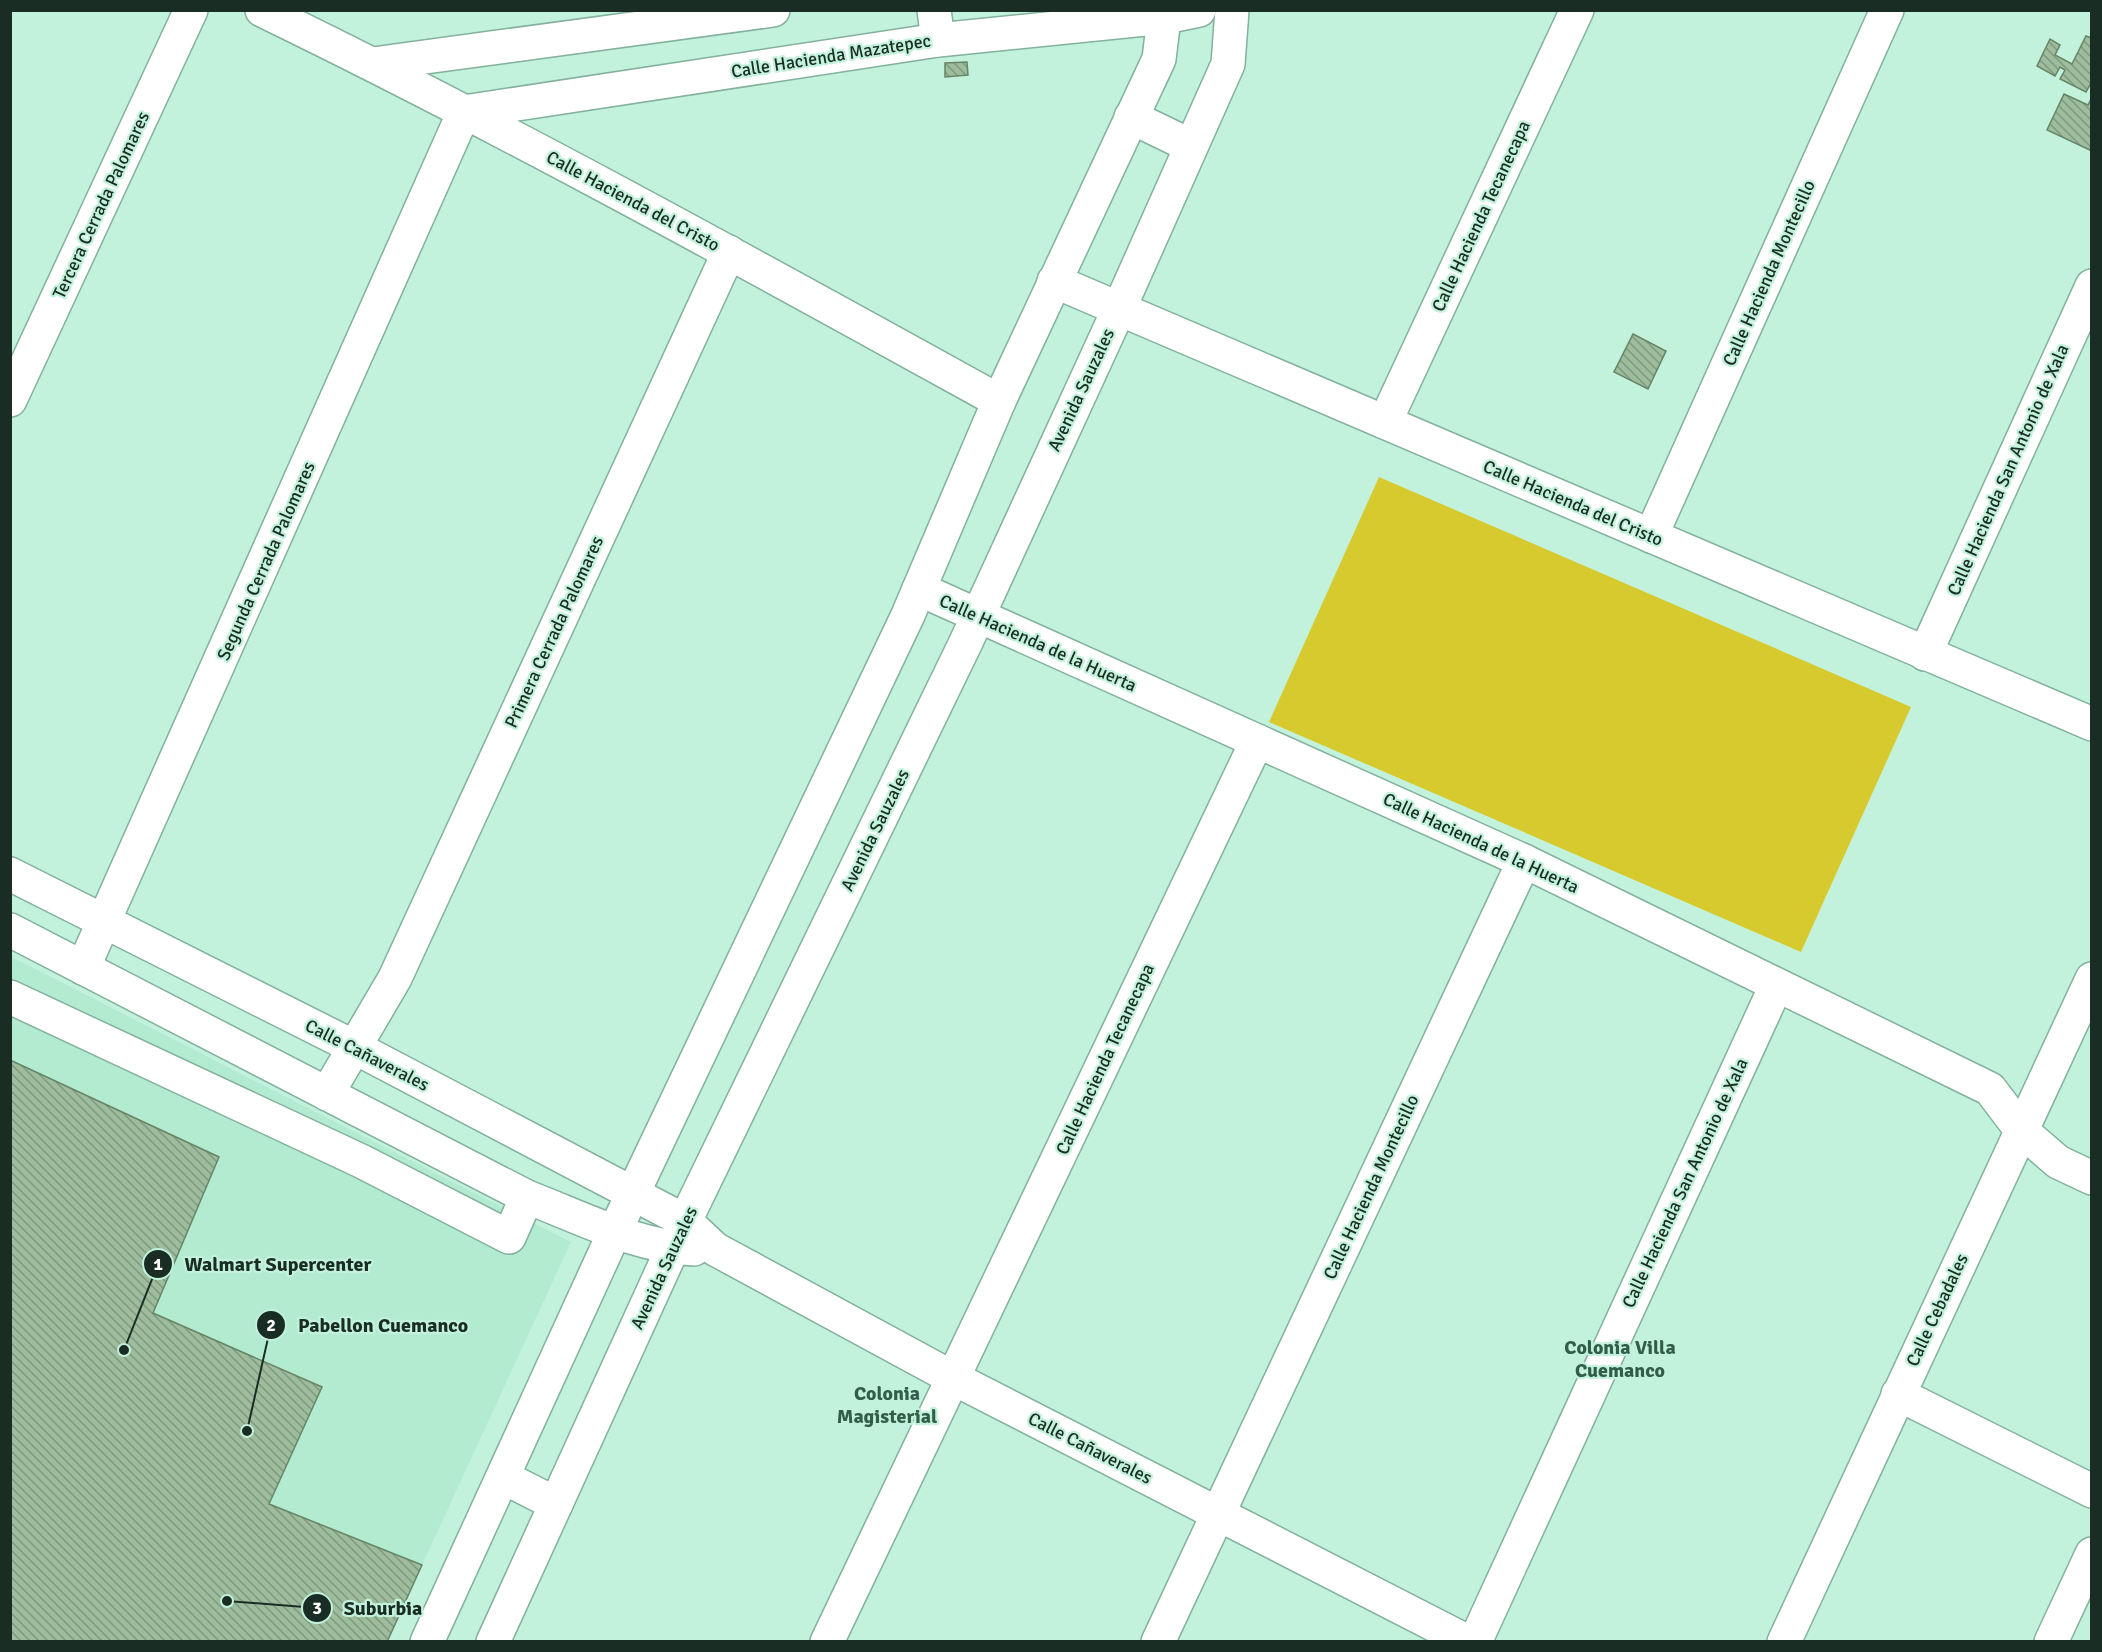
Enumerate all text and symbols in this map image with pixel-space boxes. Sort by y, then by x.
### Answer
street label: Calle Hacienda Mazatepec [729,29,933,83]
street label: Tercera Cerrada Palomares [48,108,154,302]
street label: Calle Hacienda Tecanecapa [1427,117,1535,315]
street label: Calle Hacienda del Cristo [543,146,723,256]
street label: Calle Hacienda Montecillo [1718,177,1820,369]
street label: Avenida Sauzales [1043,325,1119,455]
street label: Calle Hacienda San Antonio de Xala [1942,341,2074,599]
street label: Calle Hacienda del Cristo [1480,455,1666,551]
street label: Segunda Cerrada Palomares [212,458,320,664]
street label: Primera Cerrada Palomares [500,532,608,731]
street label: Calle Hacienda de la Huerta [936,590,1140,696]
street label: Avenida Sauzales [836,765,914,895]
street label: Calle Hacienda de la Huerta [1380,788,1582,898]
street label: Calle Hacienda Tecanecapa [1051,960,1159,1158]
street label: Calle Cañaverales [301,1014,433,1096]
street label: Calle Hacienda San Antonio de Xala [1617,1055,1753,1311]
street label: Calle Hacienda Montecillo [1319,1091,1423,1283]
street label: Avenida Sauzales [626,1203,702,1333]
callout: Walmart Supercenter [143,1245,384,1283]
street label: Calle Cebadales [1901,1250,1973,1370]
text: Walmart Supercenter [185,1252,371,1277]
text: 1 [153,1253,163,1275]
callout: Pabellon Cuemanco [256,1306,480,1344]
text: Pabellon Cuemanco [298,1313,468,1338]
text: 2 [266,1314,276,1336]
district label: Colonia Villa Cuemanco [1564,1335,1676,1383]
district label: Colonia Magisterial [837,1381,937,1429]
street label: Calle Cañaverales [1024,1407,1156,1489]
callout: Suburbia [302,1589,434,1627]
text: Suburbia [344,1596,422,1621]
text: 3 [312,1597,322,1619]

